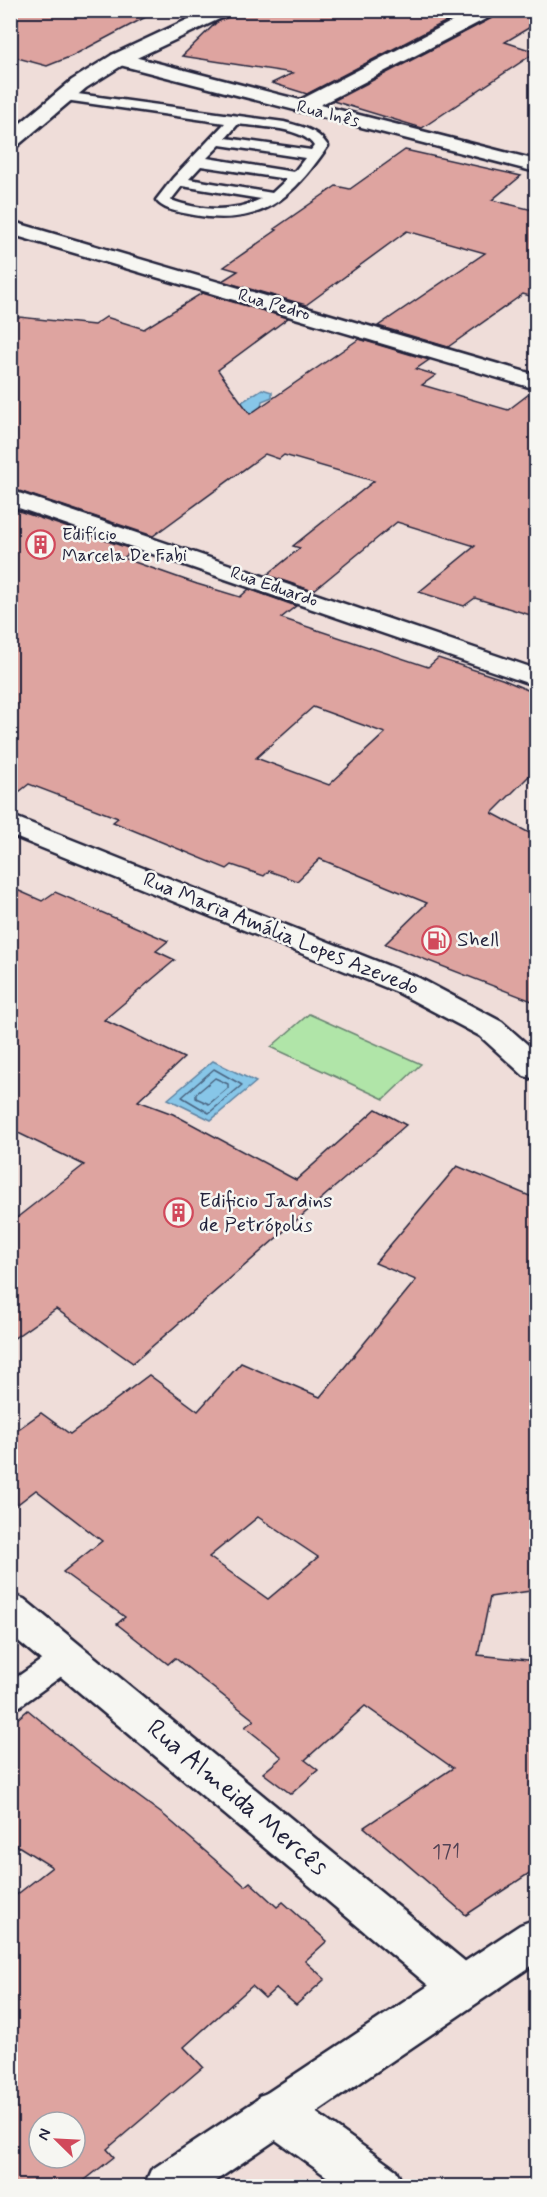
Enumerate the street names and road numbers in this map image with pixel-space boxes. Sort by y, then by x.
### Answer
street label: Rua Inês [294,95,362,133]
street label: Rua Pedro [235,283,313,327]
street label: Rua Eduardo [227,561,321,613]
street label: Rua Maria Amália Lopes Azevedo [139,866,423,1002]
street label: Rua Almeida Mercês [139,1712,335,1884]

